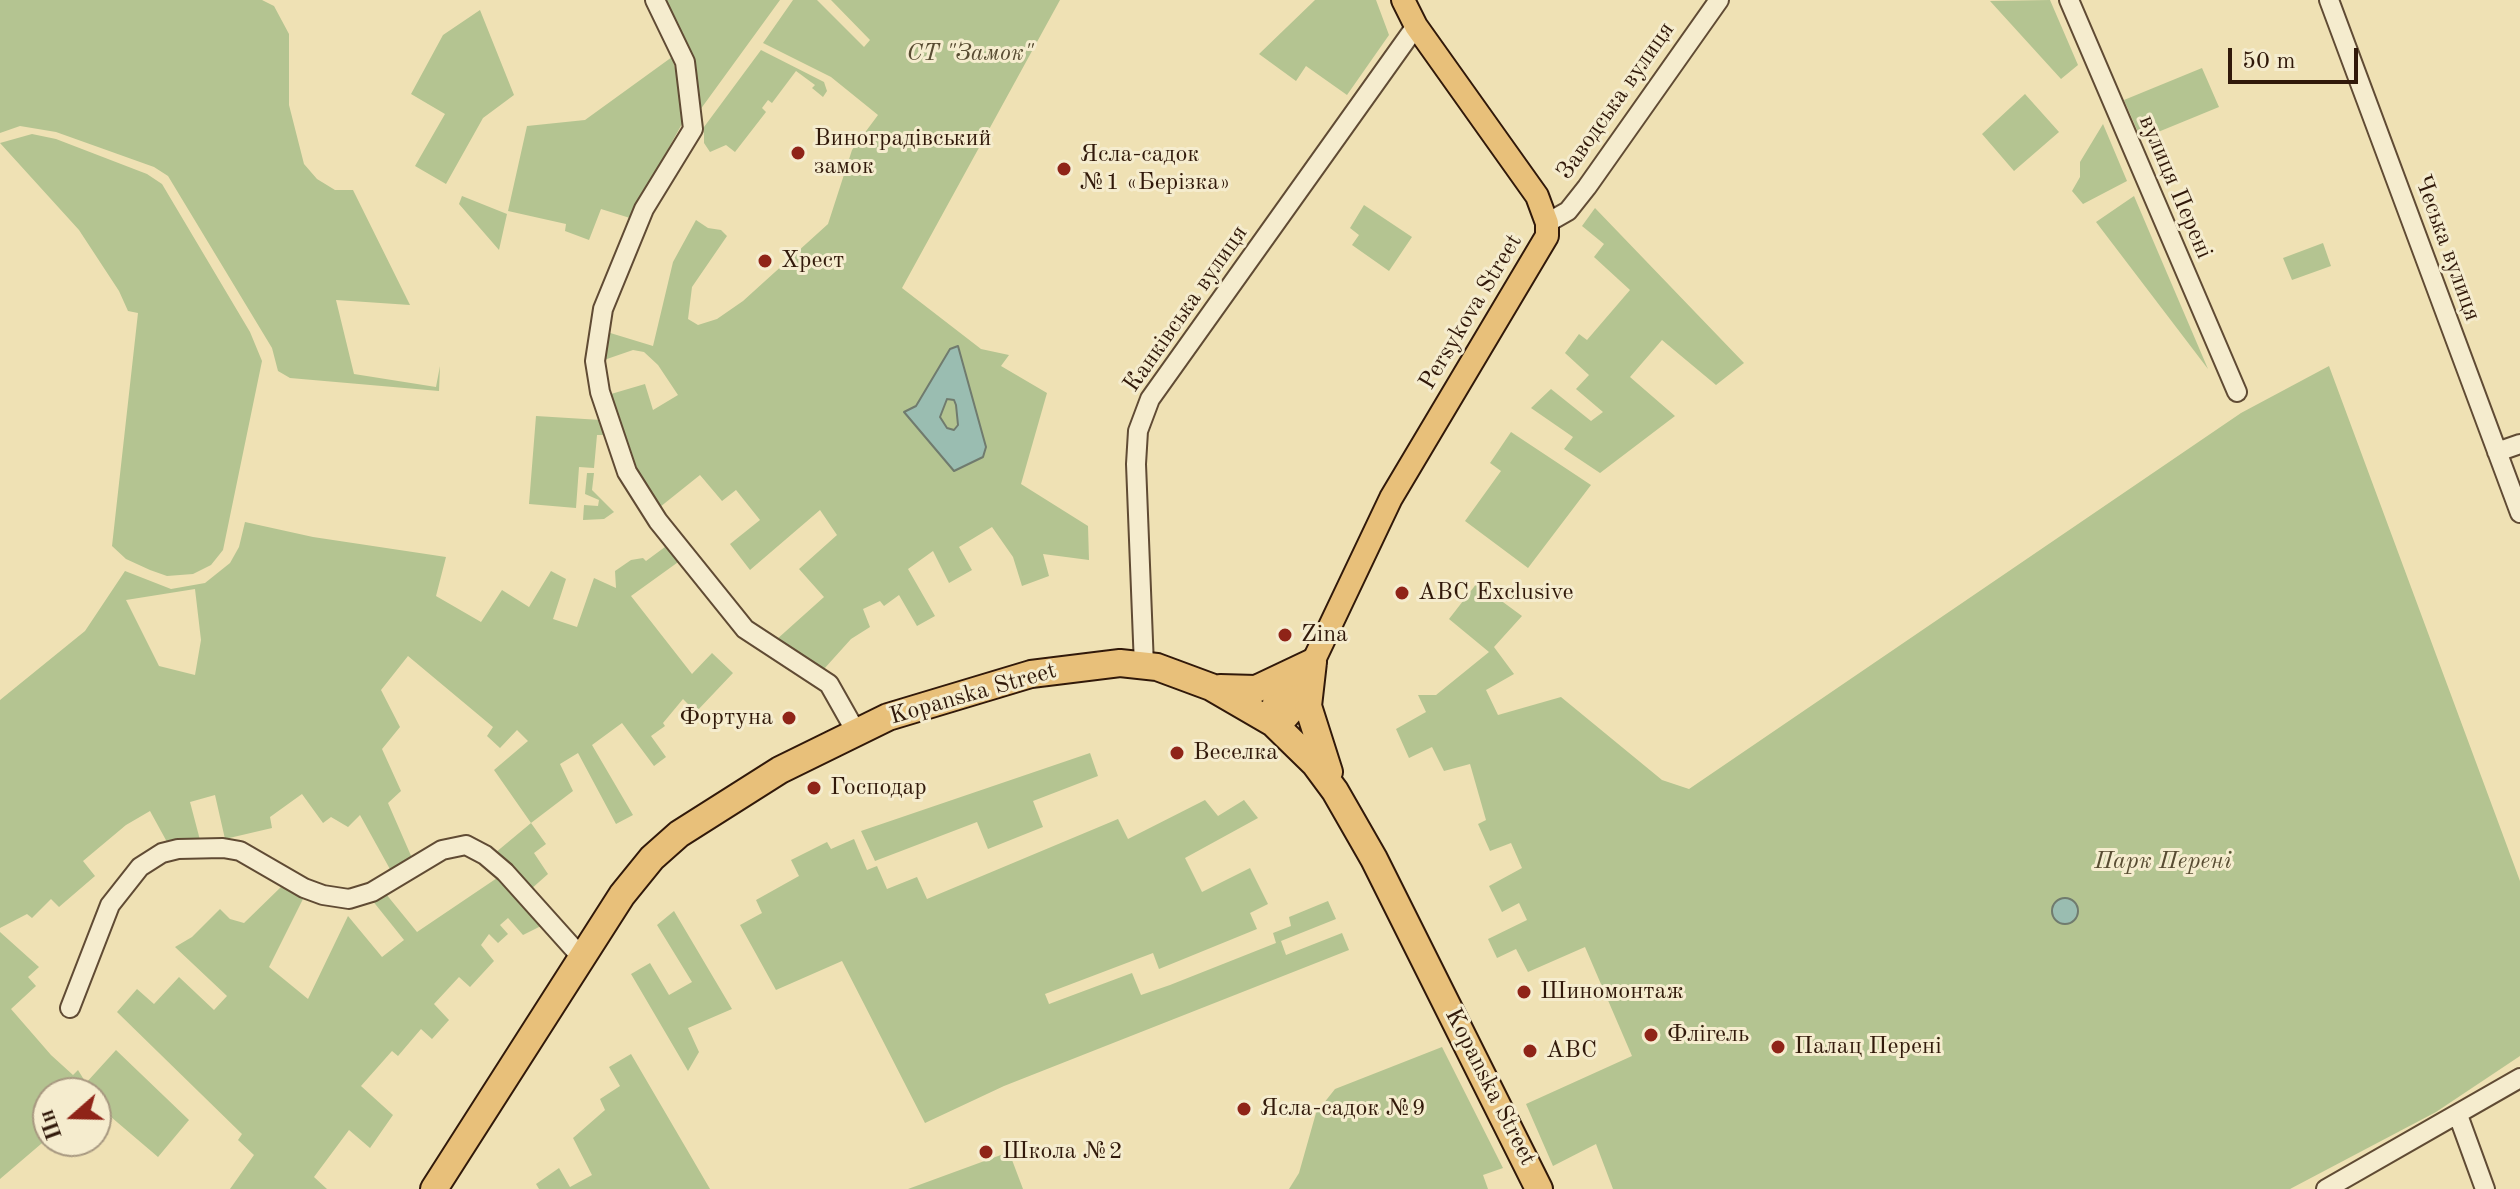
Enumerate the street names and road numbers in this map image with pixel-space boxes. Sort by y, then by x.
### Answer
street label: Заводська вулиця [1551,17,1681,185]
street label: вулиця Перені [2132,111,2218,263]
street label: Чеська вулиця [2407,171,2487,325]
street label: Канківська вулиця [1118,220,1254,398]
street label: Persykova Street [1413,229,1529,395]
street label: Kopanska Street [886,656,1060,732]
street label: Kopanska Street [1438,1004,1542,1170]

